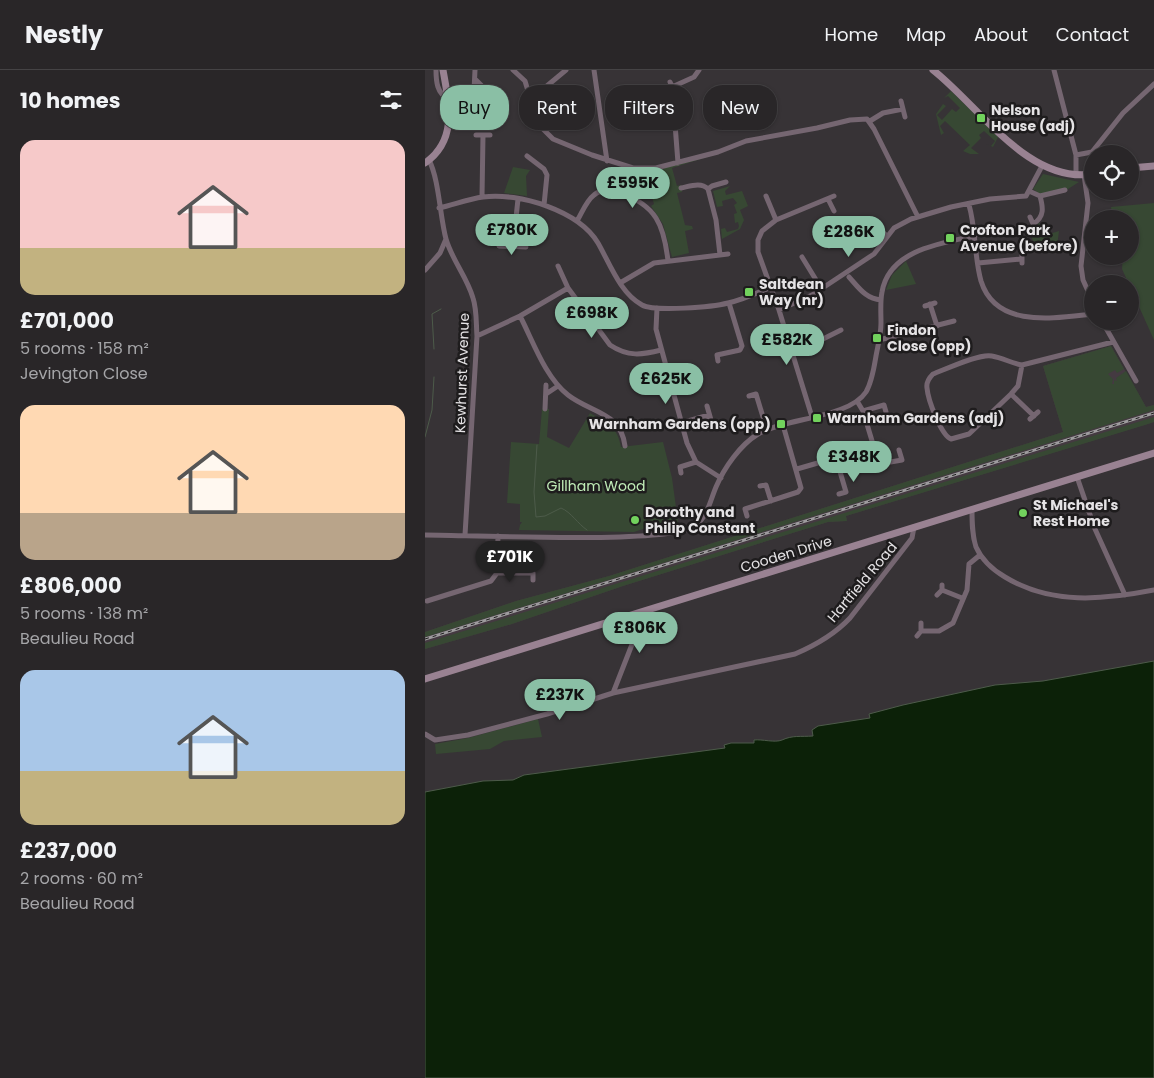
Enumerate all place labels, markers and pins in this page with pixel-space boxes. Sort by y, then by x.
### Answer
place label: Nelson House (adj) [991,100,1075,136]
marker: Nelson House (adj) [975,112,987,124]
pin: £595K [598,166,668,209]
pin: £780K [477,214,547,256]
pin: £286K [814,216,884,258]
place label: Crofton Park Avenue (before) [960,220,1078,256]
marker: Crofton Park Avenue (before) [944,232,956,244]
place label: Saltdean Way (nr) [759,274,824,310]
marker: Saltdean Way (nr) [743,286,755,298]
pin: £698K [557,296,627,339]
place label: Findon Close (opp) [887,320,971,356]
pin: £582K [752,324,822,366]
marker: Findon Close (opp) [871,332,883,344]
pin: £625K [631,362,701,405]
place label: Warnham Gardens (adj) [827,408,1004,428]
marker: Warnham Gardens (adj) [811,412,823,424]
place label: Warnham Gardens (opp) [589,414,771,434]
marker: Warnham Gardens (opp) [775,418,787,430]
pin: £348K [819,440,889,483]
place label: St Michael's Rest Home [1033,495,1119,531]
place label: Dorothy and Philip Constant [645,502,755,538]
marker: St Michael's Rest Home [1017,507,1029,519]
marker: Dorothy and Philip Constant [629,514,641,526]
pin: £701K [475,540,545,583]
pin: £806K [605,612,675,654]
pin: £237K [525,678,595,721]

